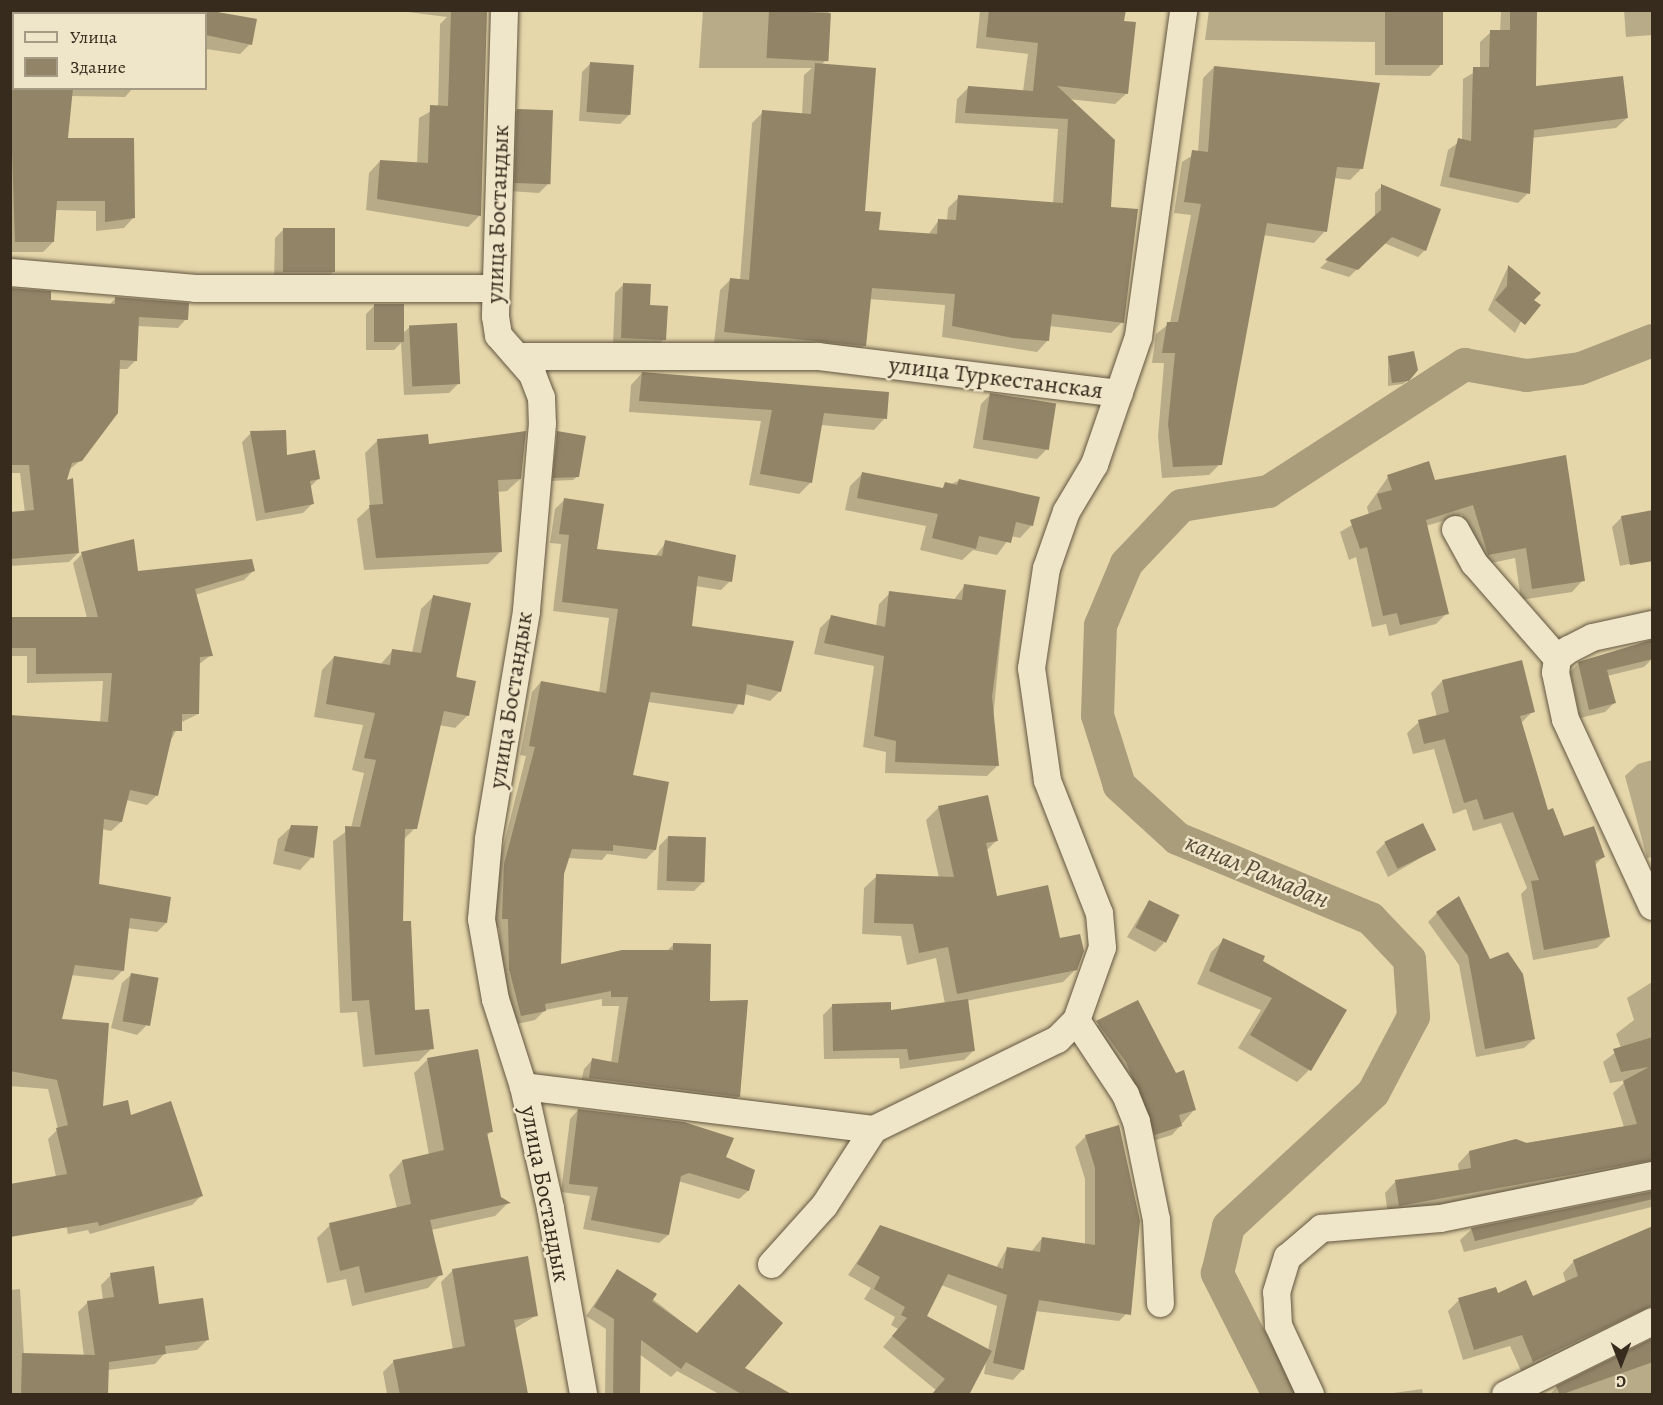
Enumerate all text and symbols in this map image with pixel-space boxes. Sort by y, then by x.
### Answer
legend [12,12,207,90]
text: Улица [70,25,117,49]
text: Здание [70,55,126,79]
street label: улица Бостандык [480,124,516,304]
street label: улица Туркестанская [887,351,1105,405]
street label: улица Бостандык [483,609,539,791]
water label: канал Рамадан [1180,827,1334,915]
street label: улица Бостандык [514,1103,576,1285]
north arrow [1591,1333,1651,1393]
text: С [1616,1370,1626,1392]

